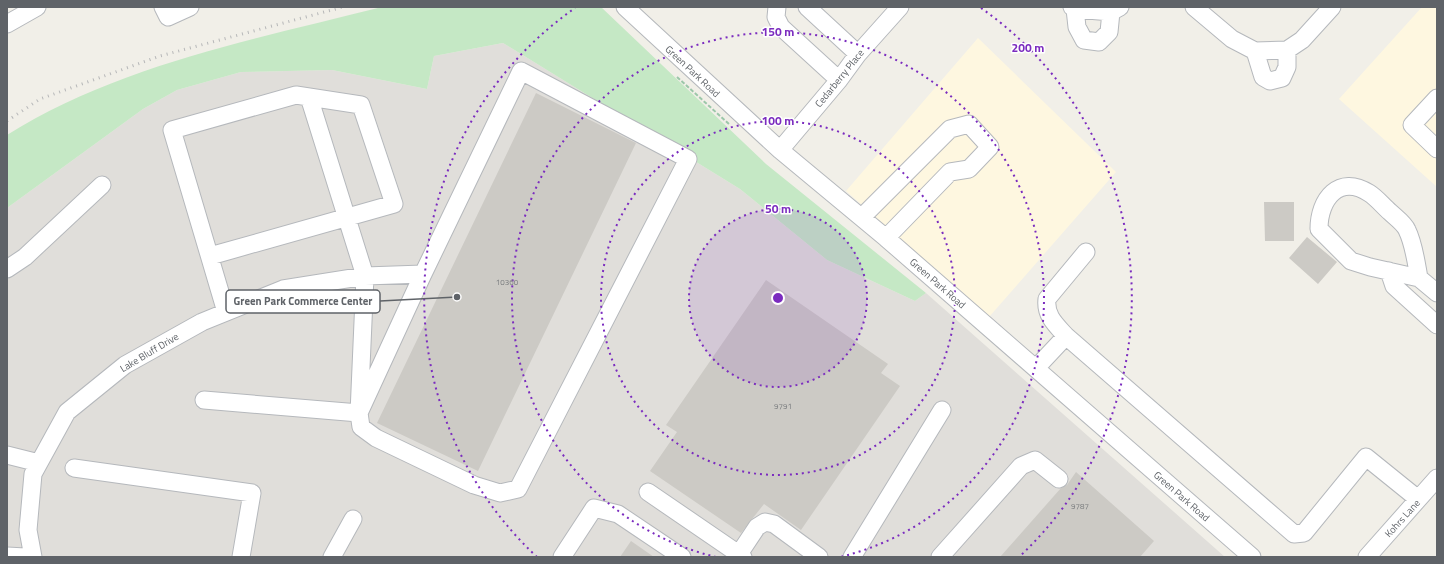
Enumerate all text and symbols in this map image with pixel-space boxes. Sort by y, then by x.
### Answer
text: 150 m [762,22,794,41]
text: 200 m [1012,38,1044,57]
street label: Green Park Road [662,42,723,101]
street label: Cedarberry Place [811,46,868,111]
text: 100 m [762,111,794,130]
text: 50 m [765,199,791,218]
street label: Green Park Road [906,255,969,312]
house number: 10360 [496,276,519,288]
callout: Green Park Commerce Center [226,290,380,313]
centre of rings [771,291,785,305]
text: Green Park Commerce Center [234,293,372,309]
street label: Lake Bluff Drive [117,329,181,376]
house number: 9791 [774,400,792,412]
street label: Green Park Road [1150,468,1213,525]
street label: Kohrs Lane [1381,496,1424,541]
house number: 9787 [1071,500,1089,512]

